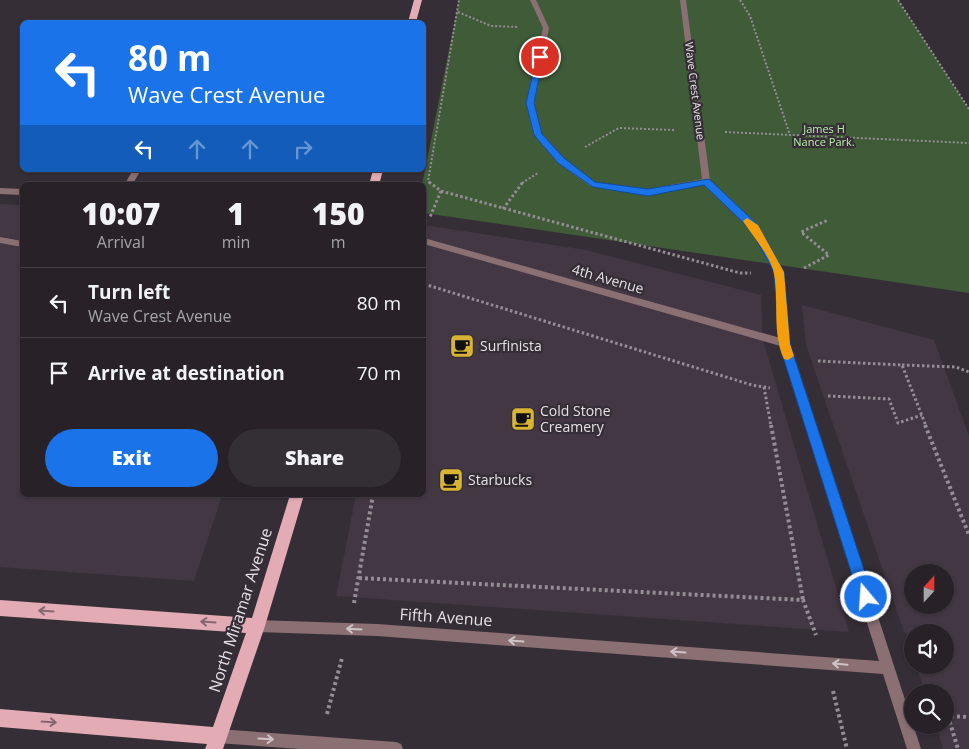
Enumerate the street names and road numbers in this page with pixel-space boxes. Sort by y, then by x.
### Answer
street label: Wave Crest Avenue [682,41,709,141]
street label: 4th Avenue [570,259,646,298]
street label: North Miramar Avenue [203,525,277,695]
street label: Fifth Avenue [399,603,493,631]

